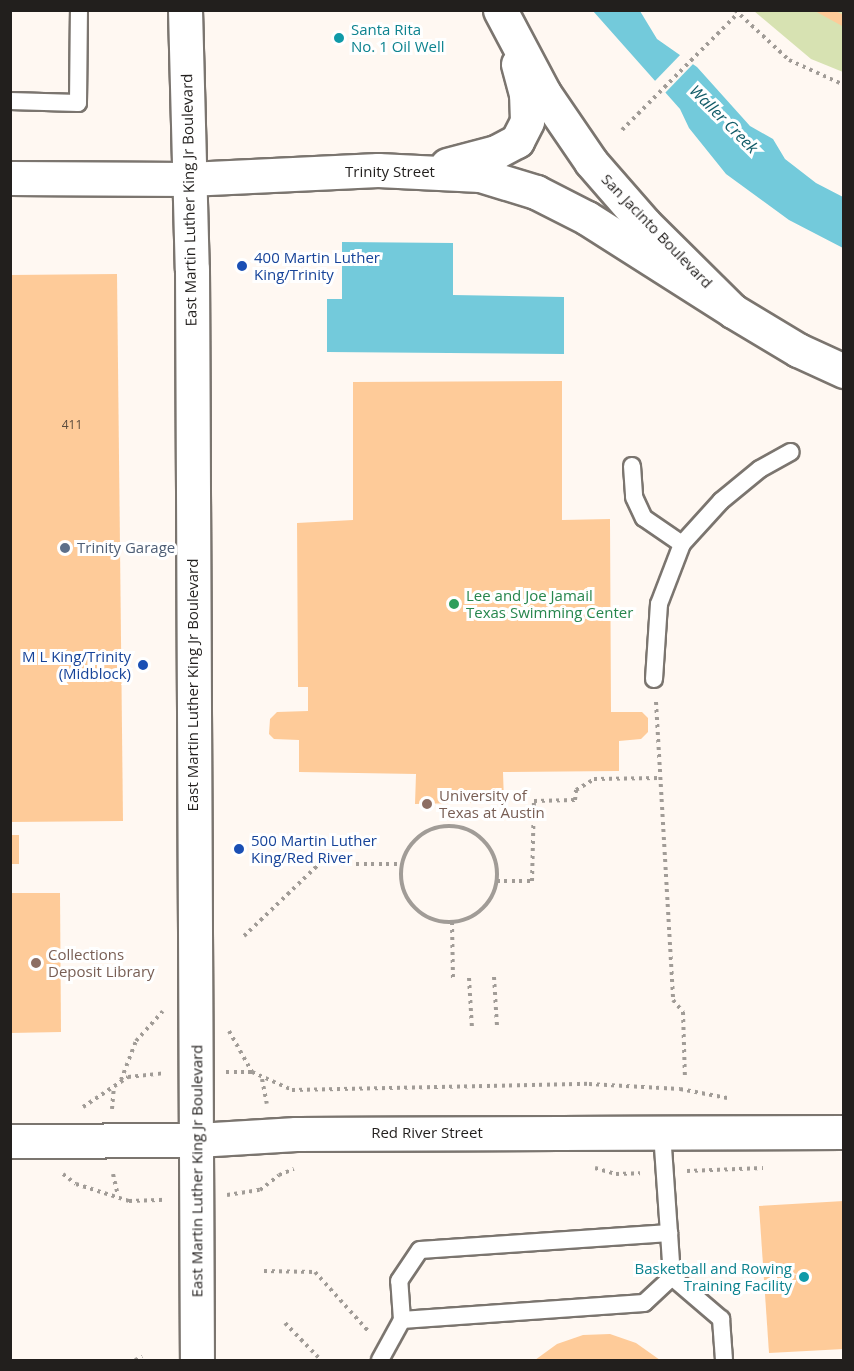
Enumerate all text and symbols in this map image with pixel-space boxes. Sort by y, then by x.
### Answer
place label: Santa Rita No. 1 Oil Well [351,20,445,55]
marker: Santa Rita No. 1 Oil Well [332,31,346,45]
street label: East Martin Luther King Jr Boulevard [178,73,200,327]
water label: Waller Creek [686,81,762,157]
street label: Trinity Street [345,163,435,181]
street label: San Jacinto Boulevard [598,170,716,292]
place label: 400 Martin Luther King/Trinity [254,248,380,283]
marker: 400 Martin Luther King/Trinity [235,259,249,273]
house number: 411 [62,418,82,432]
place label: Trinity Garage [77,539,175,557]
marker: Trinity Garage [58,541,72,555]
street label: East Martin Luther King Jr Boulevard [184,559,202,811]
place label: Lee and Joe Jamail Texas Swimming Center [466,586,633,621]
marker: Lee and Joe Jamail Texas Swimming Center [447,597,461,611]
place label: M L King/Trinity (Midblock) [22,647,131,682]
marker: M L King/Trinity (Midblock) [136,658,150,672]
place label: University of Texas at Austin [439,786,545,821]
marker: University of Texas at Austin [420,797,434,811]
place label: 500 Martin Luther King/Red River [251,831,377,866]
marker: 500 Martin Luther King/Red River [232,842,246,856]
place label: Collections Deposit Library [48,945,155,980]
marker: Collections Deposit Library [29,956,43,970]
street label: East Martin Luther King Jr Boulevard [188,1045,206,1297]
street label: Red River Street [371,1124,483,1142]
place label: Basketball and Rowing Training Facility [635,1259,792,1294]
marker: Basketball and Rowing Training Facility [797,1270,811,1284]

